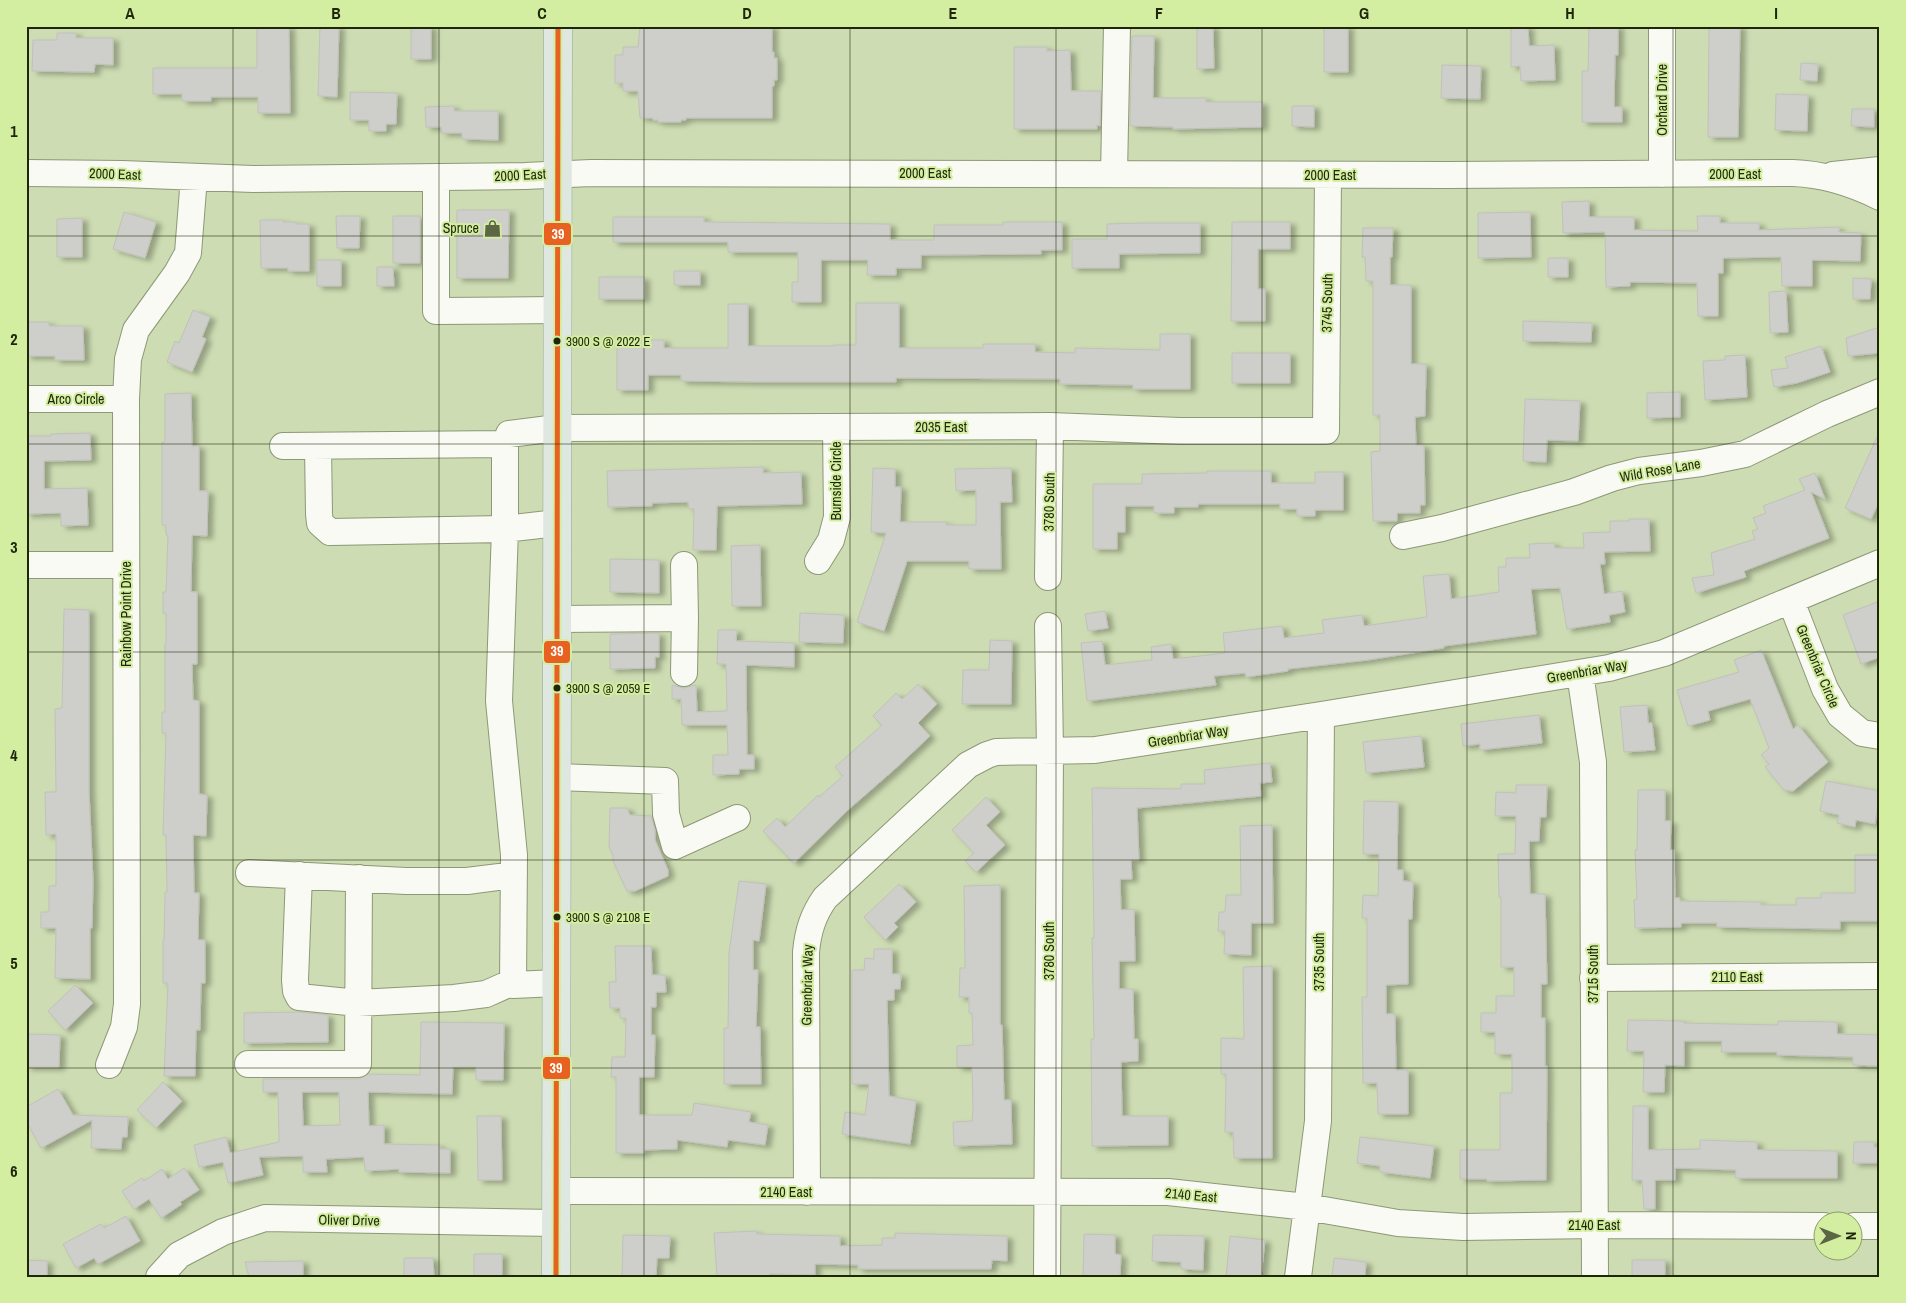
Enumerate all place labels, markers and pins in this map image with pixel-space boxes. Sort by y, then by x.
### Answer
shop icon: Spruce [483,218,503,238]
place label: Spruce [443,219,479,237]
place label: 3900 S @ 2022 E [566,333,650,350]
marker: 3900 S @ 2022 E [552,336,562,346]
place label: 3900 S @ 2059 E [566,680,650,697]
marker: 3900 S @ 2059 E [552,683,562,693]
place label: 3900 S @ 2108 E [566,909,650,926]
marker: 3900 S @ 2108 E [552,912,562,922]

